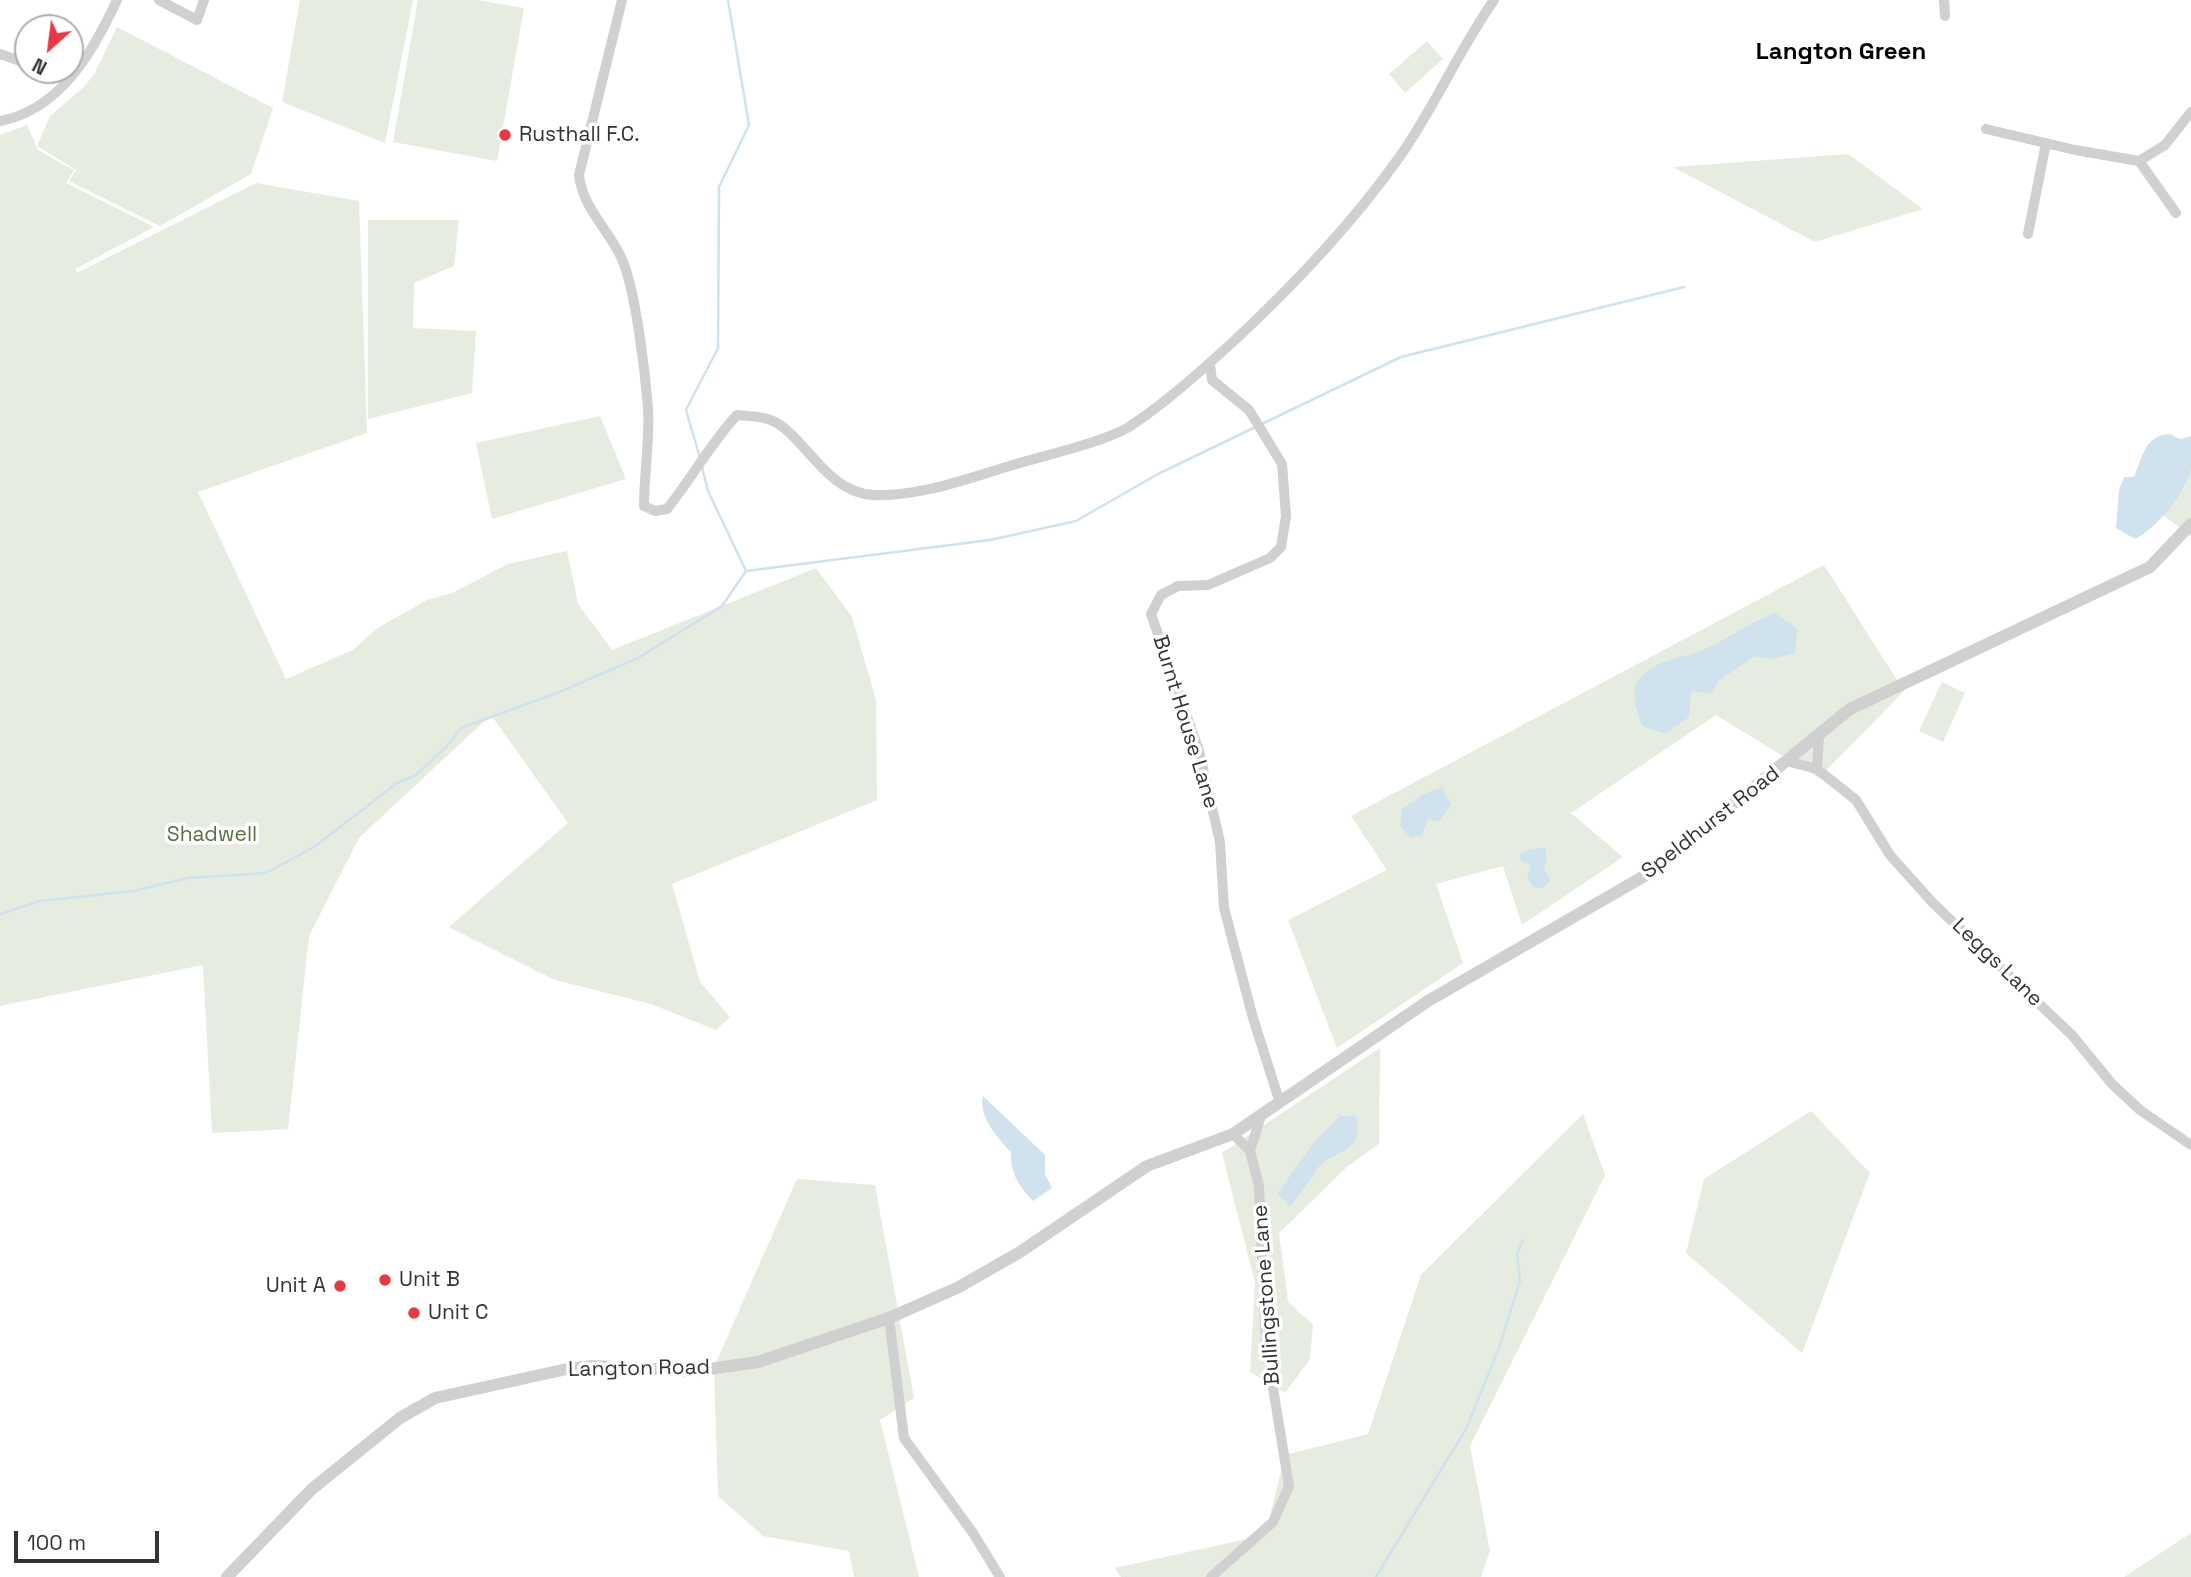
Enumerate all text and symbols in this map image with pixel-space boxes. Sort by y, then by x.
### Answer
north arrow [14,14,84,84]
district label: Langton Green [1756,38,1926,66]
text: N [28,52,51,80]
place label: Rusthall F.C. [519,122,640,148]
marker: Rusthall F.C. [497,127,513,143]
street label: Burnt House Lane [1147,632,1223,812]
street label: Speldhurst Road [1637,761,1785,885]
park label: Shadwell [167,822,257,848]
street label: Leggs Lane [1946,914,2048,1012]
street label: Bullingstone Lane [1248,1204,1286,1386]
place label: Unit B [399,1267,460,1293]
marker: Unit B [377,1272,393,1288]
place label: Unit A [266,1273,326,1299]
marker: Unit A [332,1278,348,1294]
place label: Unit C [428,1300,489,1326]
marker: Unit C [406,1305,422,1321]
street label: Langton Road [568,1355,710,1383]
scale bar [18,1518,163,1562]
text: 100 m [27,1529,86,1556]

